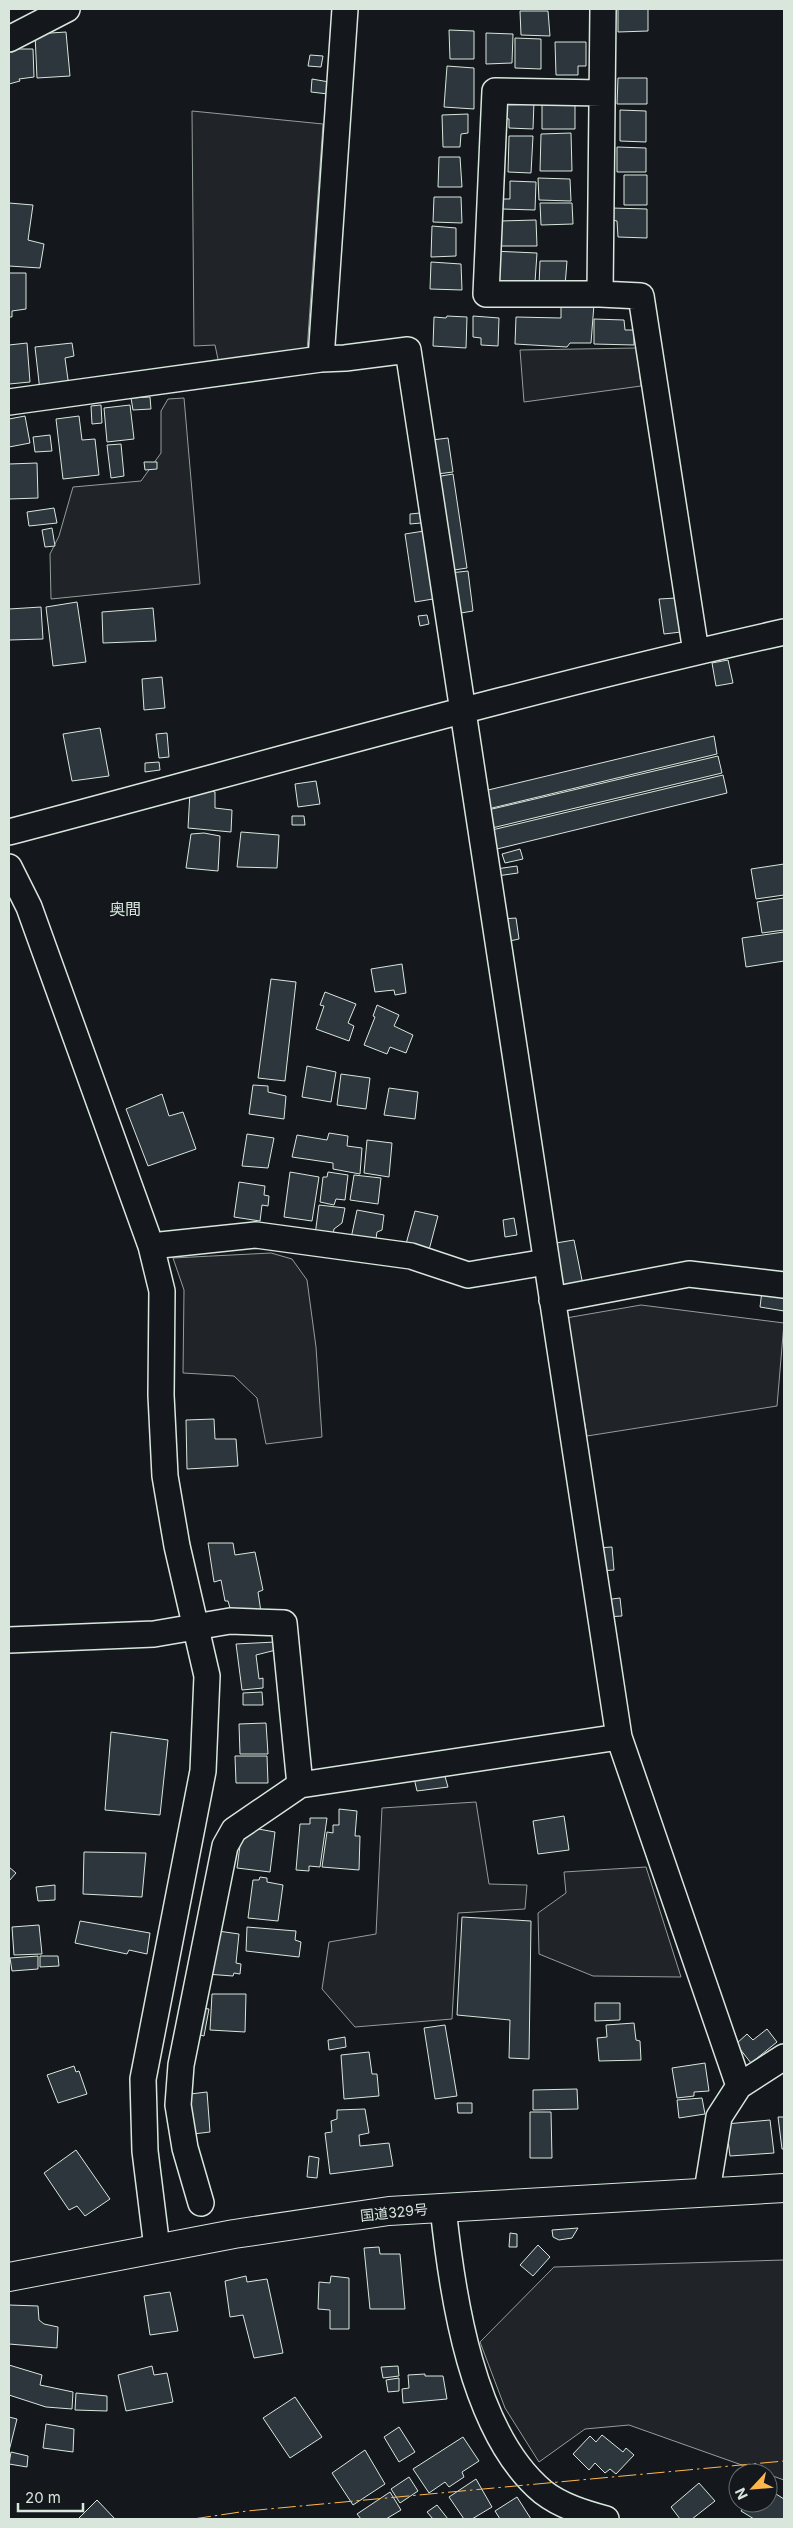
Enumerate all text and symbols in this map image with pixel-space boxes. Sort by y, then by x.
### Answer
district label: 奥間 [109,899,141,919]
street label: 国道329号 [359,2200,429,2224]
north arrow [728,2463,778,2513]
scale bar [18,2480,82,2512]
text: N [731,2485,751,2502]
text: 20 m [25,2488,61,2507]

